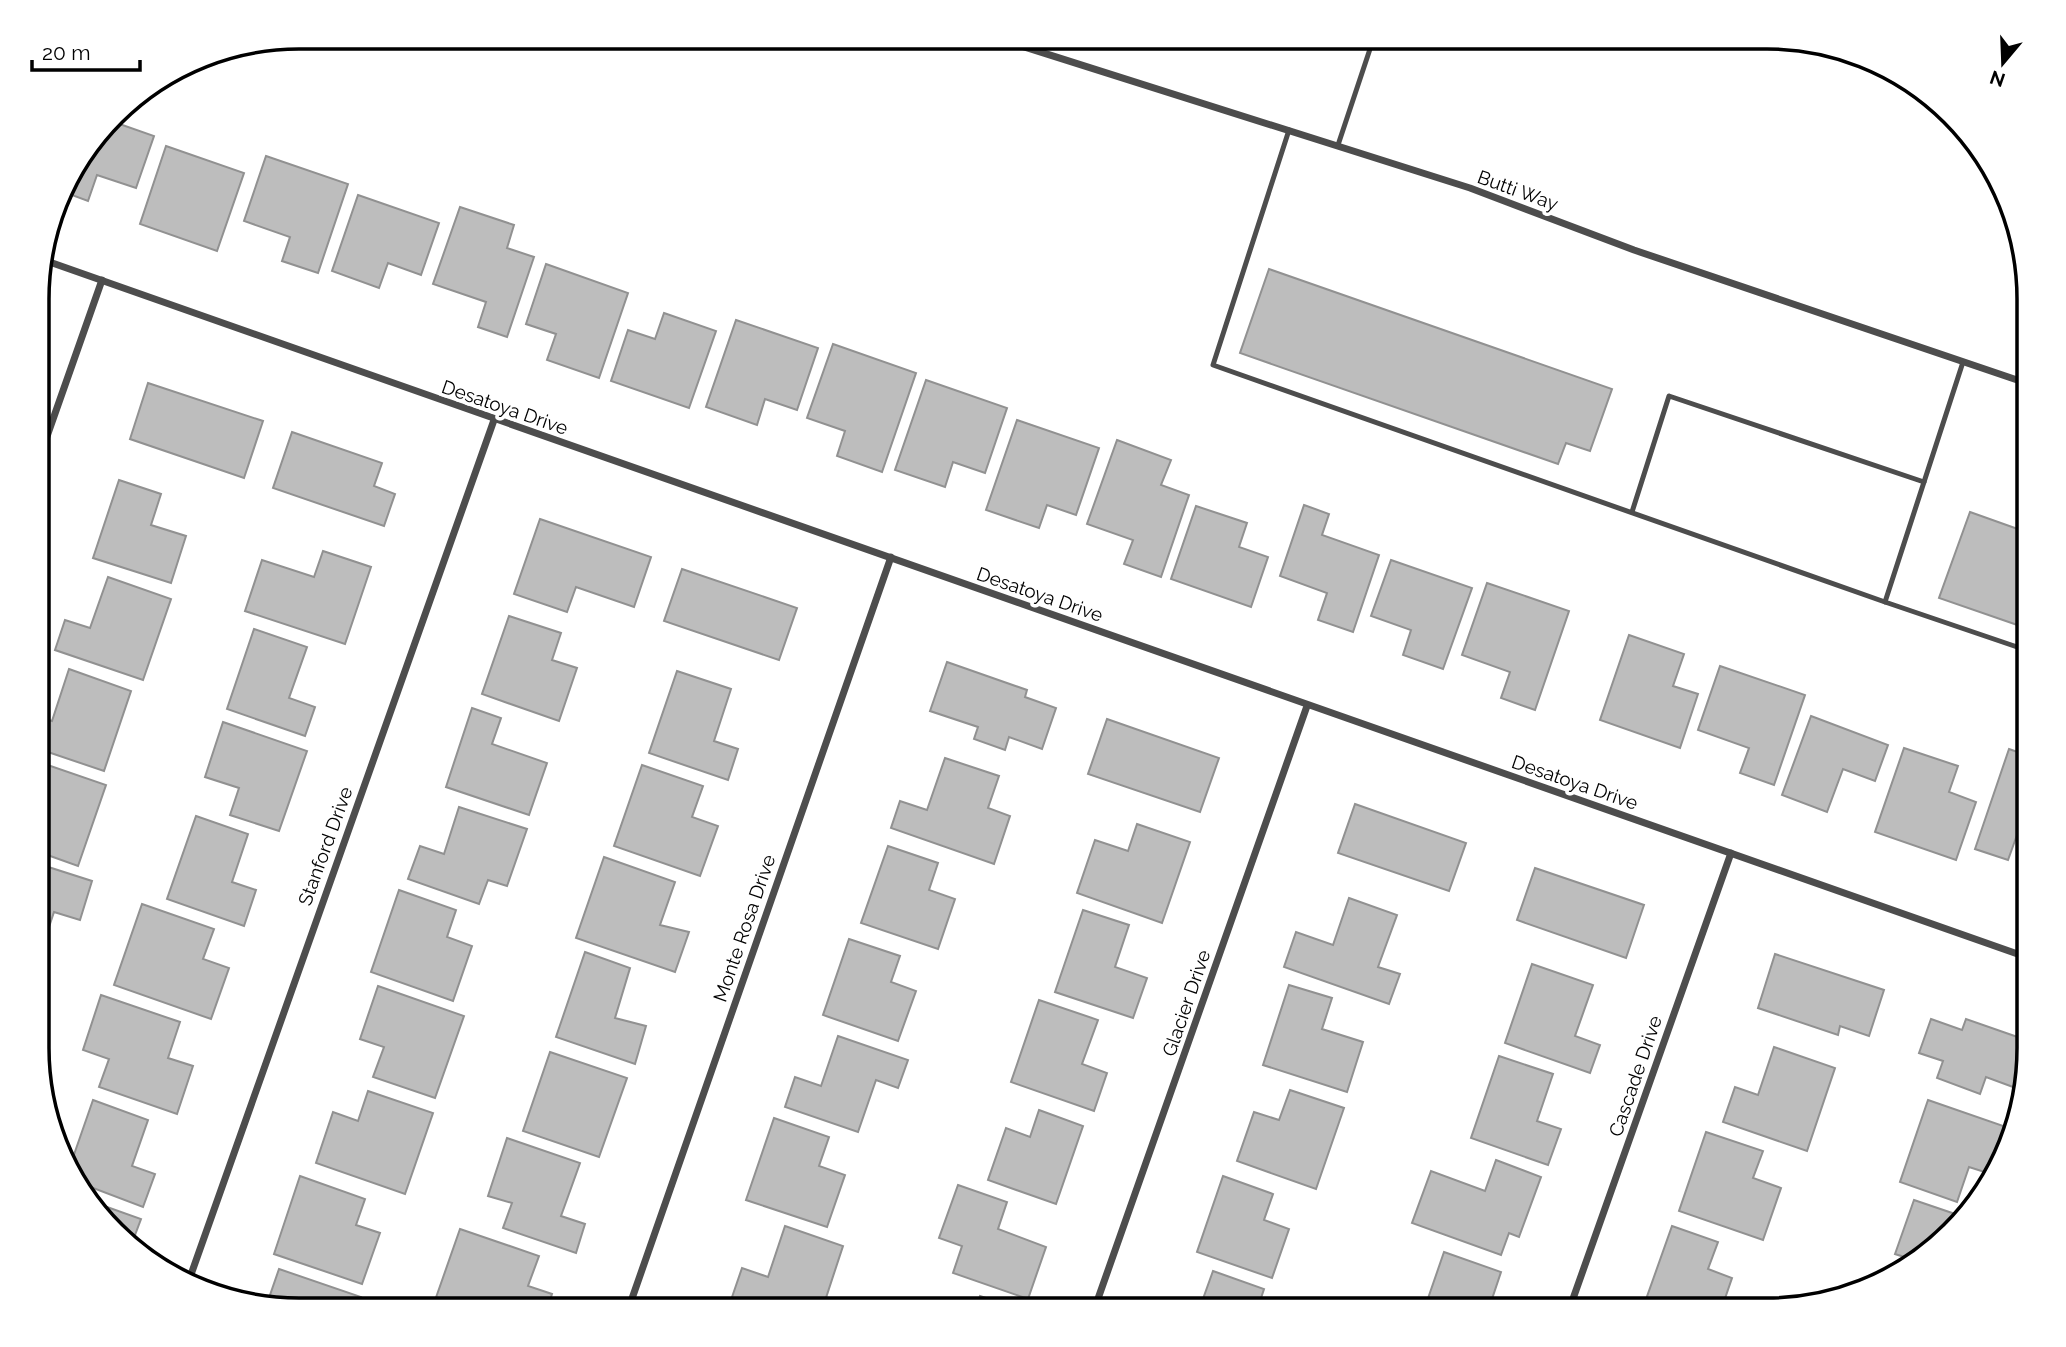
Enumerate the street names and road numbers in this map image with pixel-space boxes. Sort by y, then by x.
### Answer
street label: Butti Way [1475,165,1561,215]
street label: Desatoya Drive [439,375,571,439]
street label: Desatoya Drive [974,562,1106,626]
street label: Desatoya Drive [1509,750,1641,814]
street label: Stanford Drive [293,784,357,908]
street label: Monte Rosa Drive [709,852,779,1004]
street label: Glacier Drive [1157,947,1215,1059]
street label: Cascade Drive [1604,1013,1666,1139]

